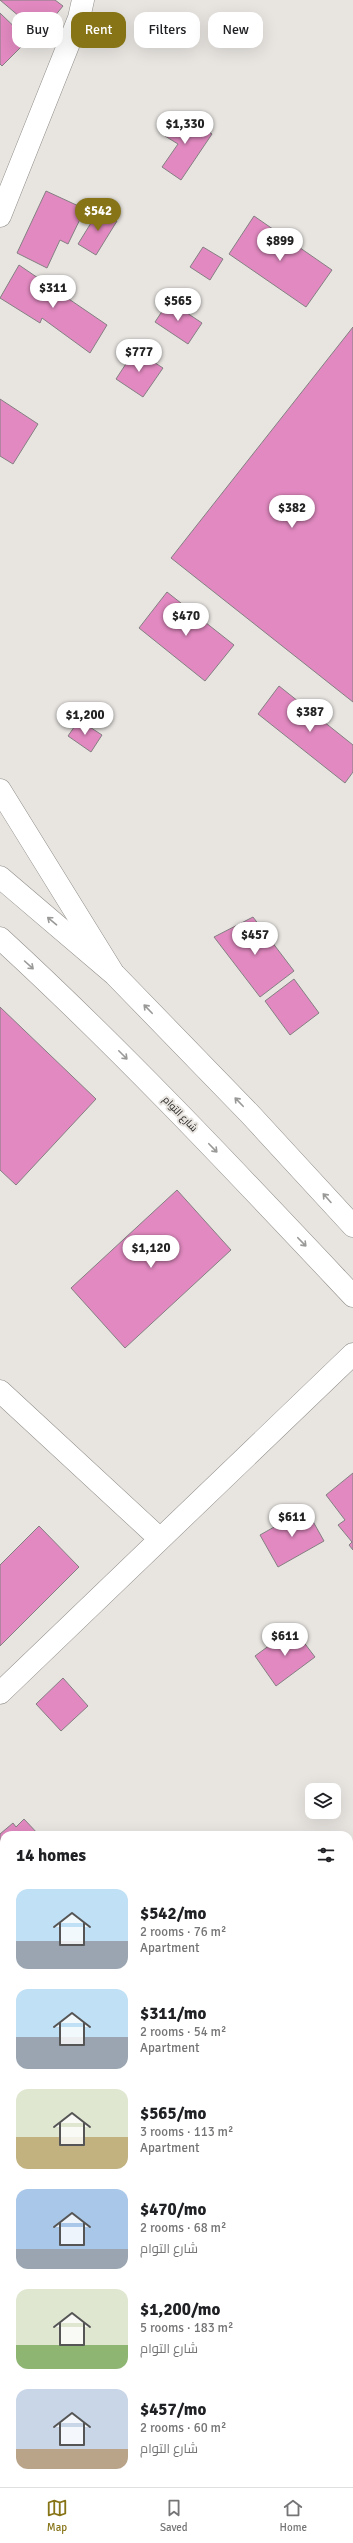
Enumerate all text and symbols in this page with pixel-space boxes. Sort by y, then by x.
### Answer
chip: Buy [12,12,63,48]
chip: Rent [71,12,126,48]
chip: Filters [134,12,200,48]
chip: New [208,12,263,48]
pin: $1,330 [152,111,218,145]
text: $1,330 [166,116,204,132]
pin: $542 [74,198,122,232]
text: $542 [84,203,112,219]
pin: $899 [256,228,304,262]
text: $899 [266,233,294,249]
pin: $311 [29,275,77,309]
text: $311 [39,280,67,296]
pin: $565 [154,288,202,322]
text: $565 [164,293,192,309]
pin: $777 [115,339,163,373]
text: $777 [125,344,153,360]
pin: $382 [268,495,316,529]
text: $382 [278,500,306,516]
pin: $470 [162,603,210,637]
text: $470 [172,608,200,624]
pin: $387 [286,699,334,733]
pin: $1,200 [52,702,118,736]
text: $387 [296,704,324,720]
text: $1,200 [66,707,104,723]
one-way arrow [47,917,57,926]
pin: $457 [231,922,279,956]
text: $457 [241,927,269,943]
one-way arrow [24,960,34,970]
one-way arrow [143,1004,153,1014]
one-way arrow [118,1050,128,1060]
street label: شارع التوام [159,1094,200,1135]
one-way arrow [234,1097,244,1107]
one-way arrow [208,1143,218,1153]
one-way arrow [322,1192,331,1203]
pin: $1,120 [118,1235,184,1269]
one-way arrow [298,1237,307,1248]
text: $1,120 [132,1240,170,1256]
pin: $611 [268,1504,316,1538]
text: $611 [278,1509,306,1525]
pin: $611 [261,1623,309,1657]
text: $611 [271,1628,299,1644]
map controls [305,1783,341,1819]
button: layers [305,1783,341,1819]
icon: filters [315,1844,337,1866]
text: 14 homes [16,1845,86,1866]
text: $542/mo [140,1903,206,1924]
icon: home [48,1905,96,1953]
text: 2 rooms · 76 m² [140,1924,226,1940]
text: Apartment [140,1940,200,1956]
text: $311/mo [140,2003,206,2024]
icon: home [48,2005,96,2053]
text: 2 rooms · 54 m² [140,2024,226,2040]
text: Apartment [140,2040,200,2056]
text: $565/mo [140,2103,206,2124]
icon: home [48,2105,96,2153]
text: 3 rooms · 113 m² [140,2124,233,2140]
text: Apartment [140,2140,200,2156]
text: $470/mo [140,2199,206,2220]
icon: home [48,2205,96,2253]
text: 2 rooms · 68 m² [140,2220,226,2236]
text: شارع التوام [140,2241,198,2257]
text: $1,200/mo [140,2299,220,2320]
icon: home [48,2305,96,2353]
text: 5 rooms · 183 m² [140,2320,233,2336]
text: شارع التوام [140,2341,198,2357]
text: $457/mo [140,2399,206,2420]
icon: home [48,2405,96,2453]
text: 2 rooms · 60 m² [140,2420,226,2436]
text: شارع التوام [140,2441,198,2457]
tab: Map [46,2497,68,2534]
tab: Saved [160,2497,188,2534]
tab: Home [280,2497,307,2534]

